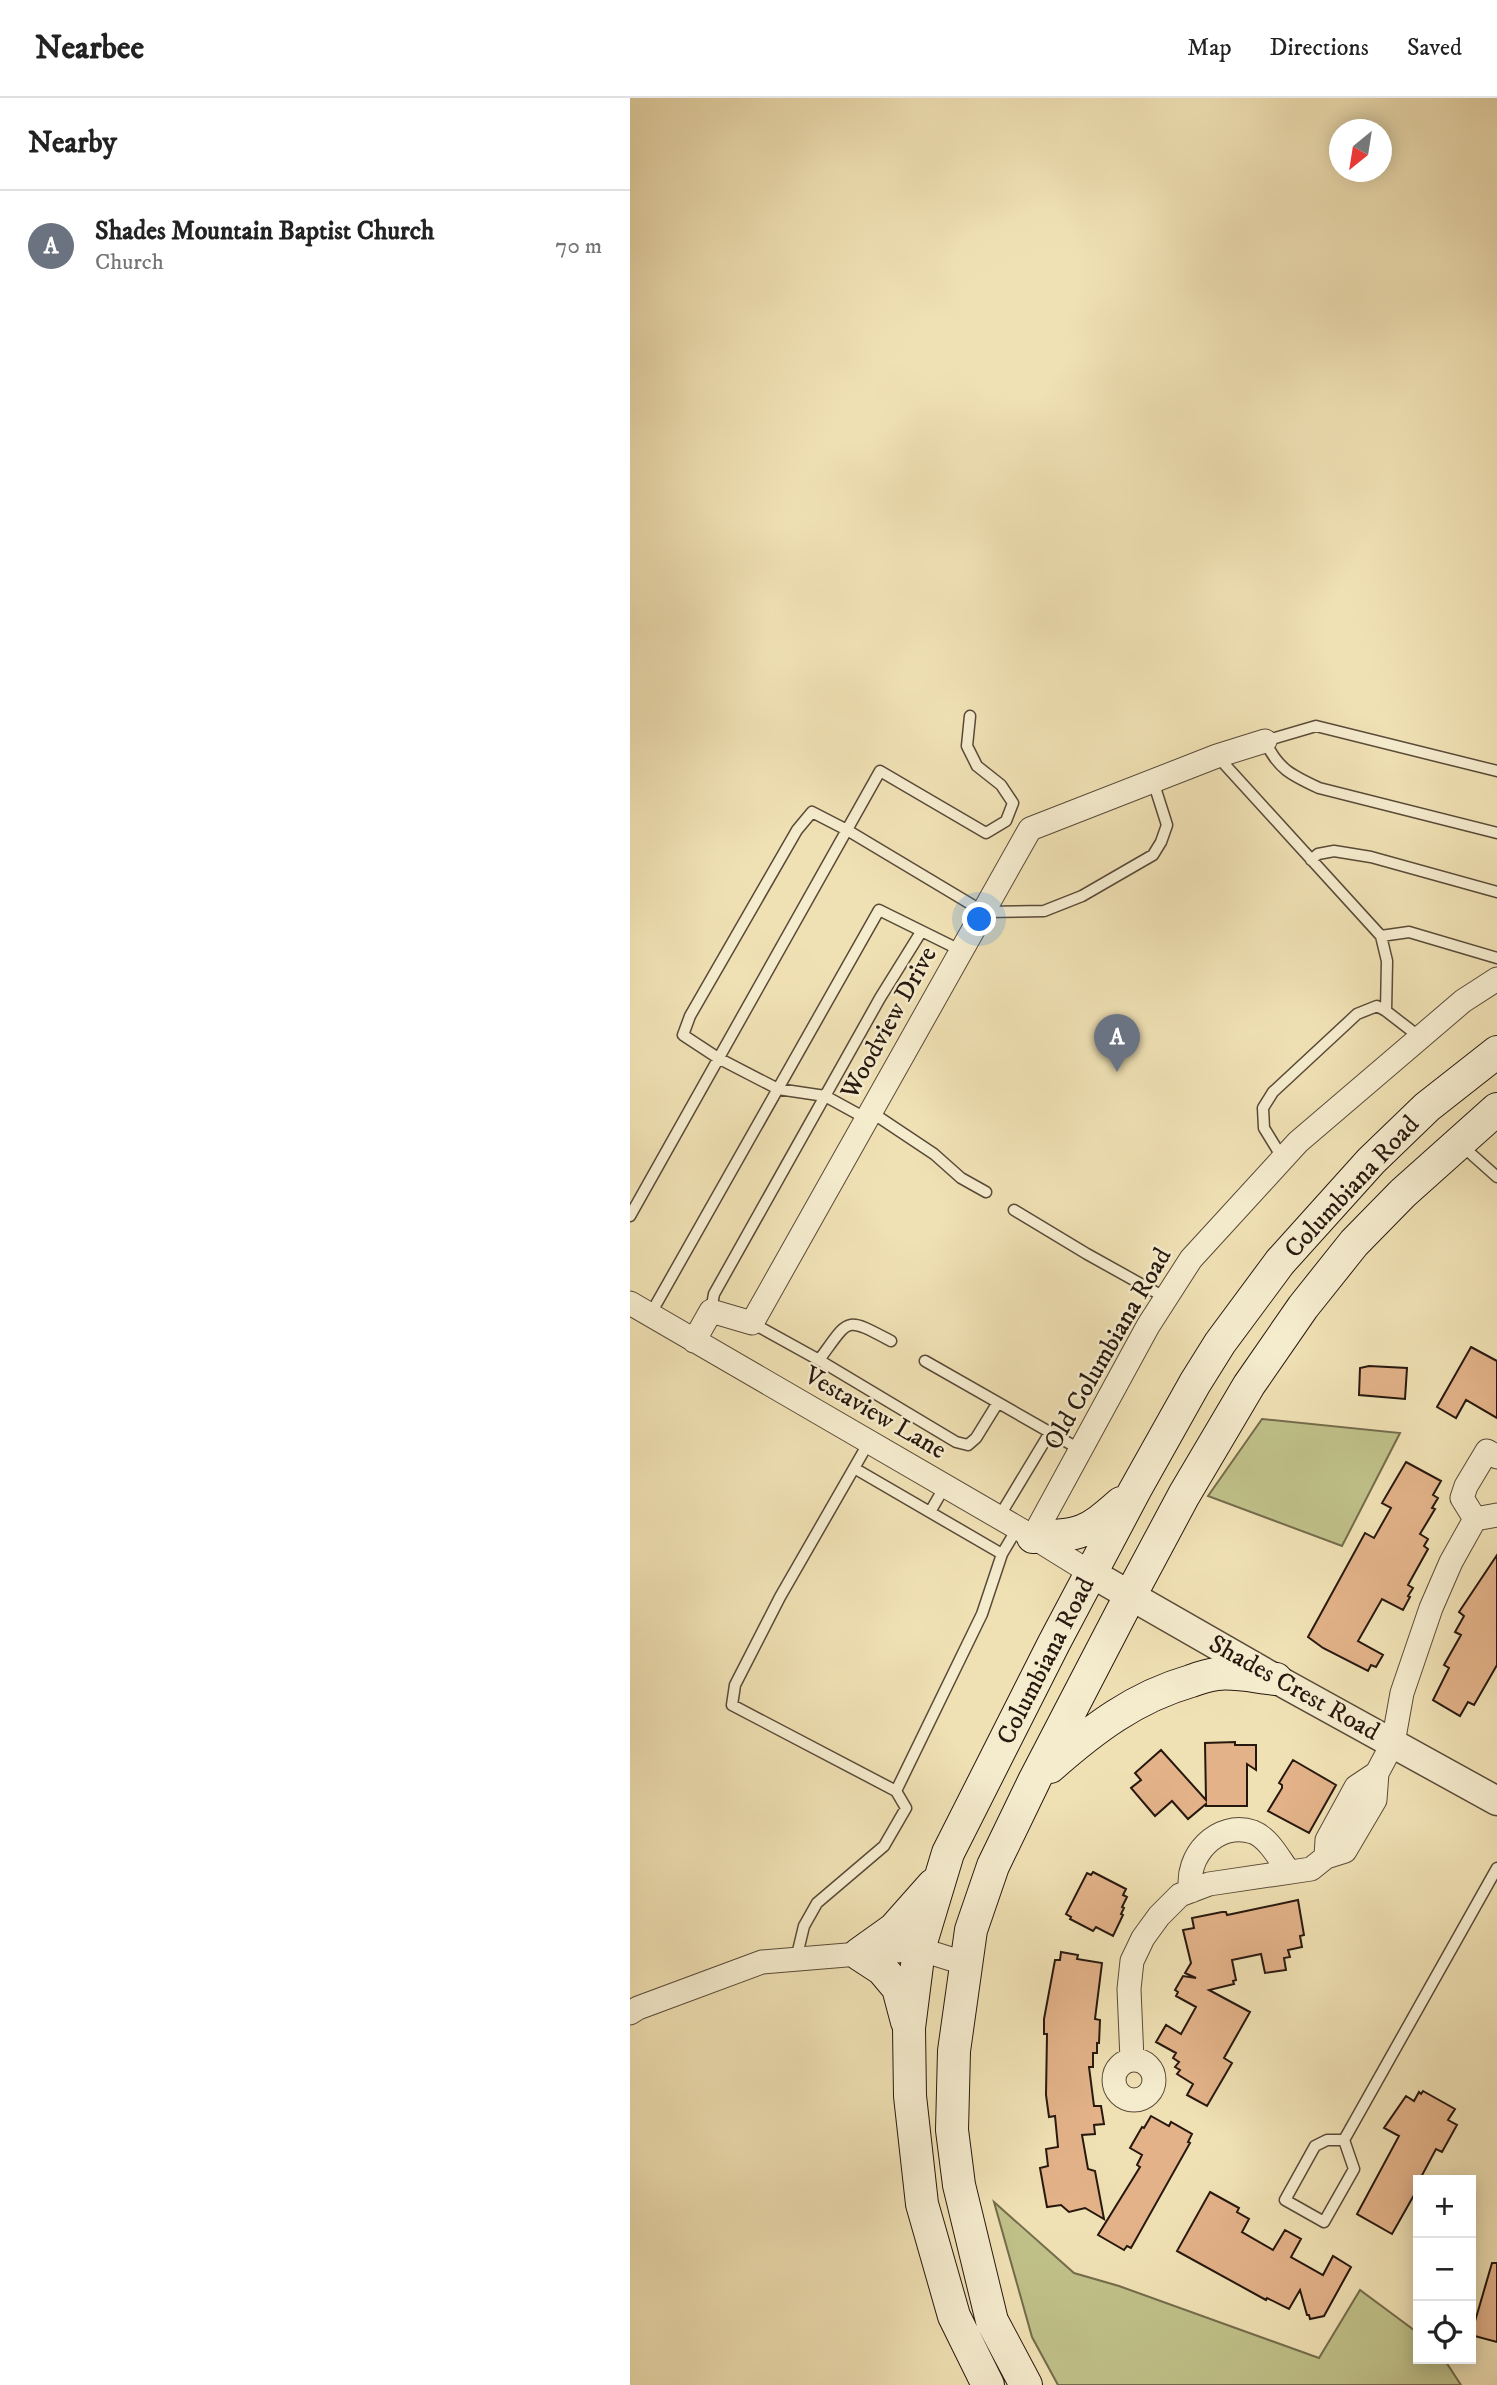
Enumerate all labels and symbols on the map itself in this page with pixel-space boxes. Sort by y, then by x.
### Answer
north arrow [1329,119,1392,182]
your location [962,902,996,936]
street label: Woodview Drive [833,941,945,1106]
pin: A [1094,1014,1140,1072]
street label: Columbiana Road [1277,1109,1427,1265]
street label: Old Columbiana Road [1037,1242,1179,1456]
street label: Vestaview Lane [797,1358,952,1467]
street label: Columbiana Road [990,1572,1102,1750]
street label: Shades Crest Road [1203,1627,1385,1749]

